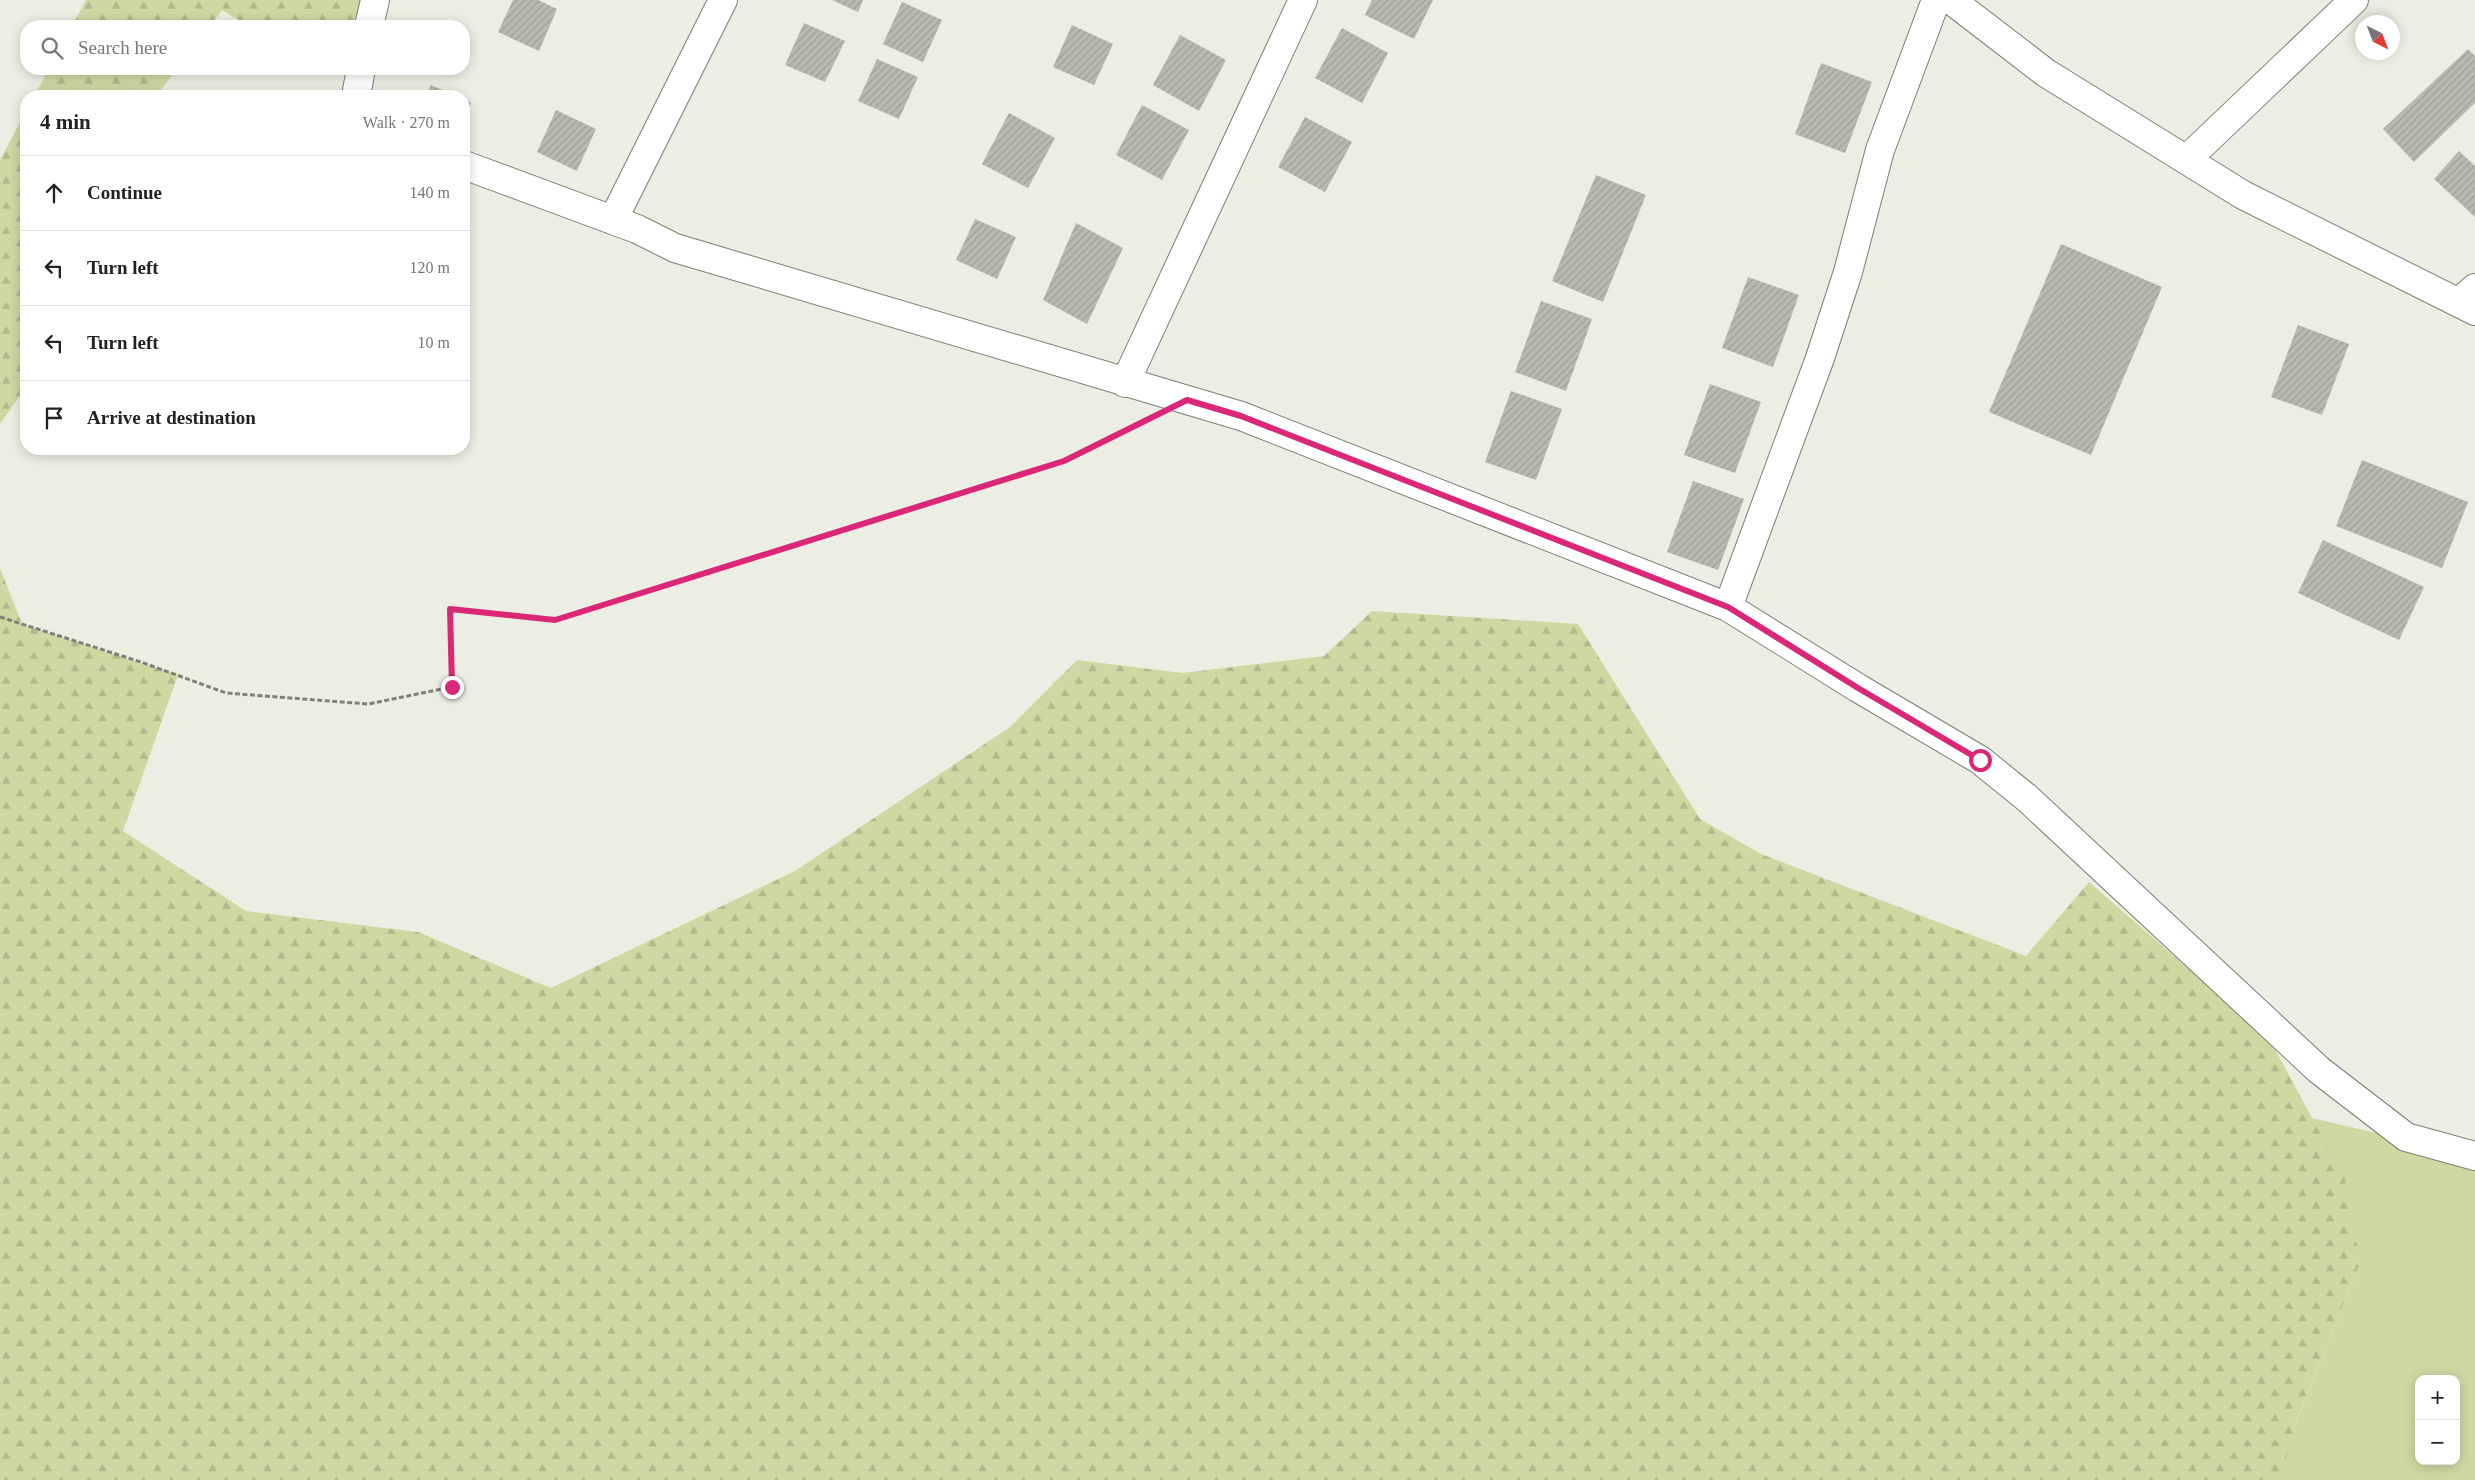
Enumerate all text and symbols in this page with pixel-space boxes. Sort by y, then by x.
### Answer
north arrow [2355,15,2400,60]
search box [20,20,470,75]
icon: search [38,34,66,62]
text: Search here [78,37,167,58]
text: 4 min [40,110,91,134]
text: Walk · 270 m [363,114,450,131]
icon: ahead [40,179,68,207]
text: Continue [87,182,162,203]
text: 140 m [410,184,450,201]
icon: left [40,254,68,282]
text: Turn left [87,257,159,278]
text: 120 m [410,259,450,276]
icon: left [40,329,68,357]
text: Turn left [87,332,159,353]
text: 10 m [418,334,450,351]
icon: arrive [40,404,68,432]
text: Arrive at destination [87,407,256,428]
route end [441,676,464,699]
route start [1969,749,1992,772]
map controls [2415,1375,2460,1465]
button: + [2415,1375,2460,1420]
button: − [2415,1420,2460,1465]

